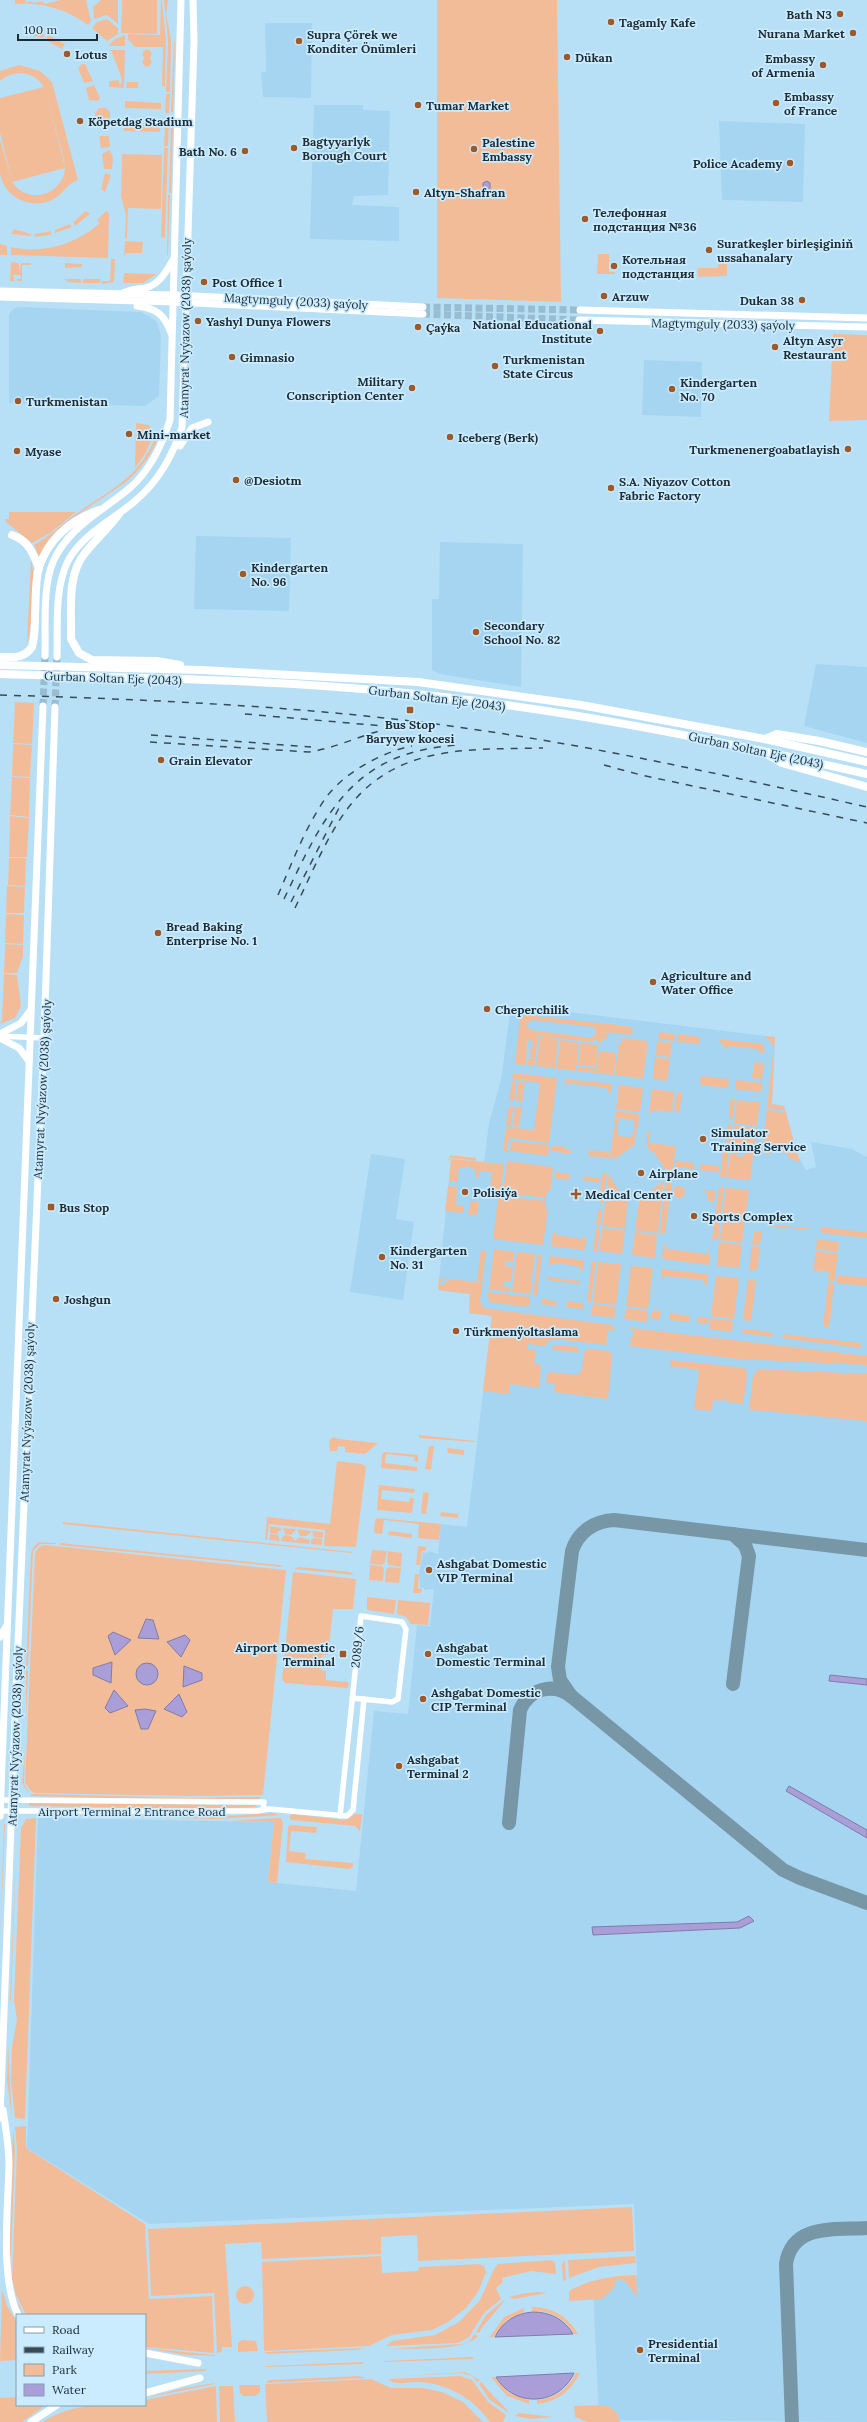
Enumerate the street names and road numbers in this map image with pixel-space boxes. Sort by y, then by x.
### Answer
street label: Atamyrat Nyýazow (2038) şaýoly [176,237,195,419]
street label: Magtymguly (2033) şaýoly [224,290,369,313]
street label: Magtymguly (2033) şaýoly [651,315,796,334]
street label: Gurban Soltan Eje (2043) [44,668,182,689]
street label: Gurban Soltan Eje (2043) [368,682,507,715]
street label: Gurban Soltan Eje (2043) [687,728,825,773]
street label: Atamyrat Nyýazow (2038) şaýoly [30,998,55,1180]
street label: Atamyrat Nyýazow (2038) şaýoly [16,1321,39,1503]
street label: 2089/6 [347,1625,368,1669]
street label: Atamyrat Nyýazow (2038) şaýoly [4,1645,27,1827]
street label: Airport Terminal 2 Entrance Road [37,1804,226,1819]

